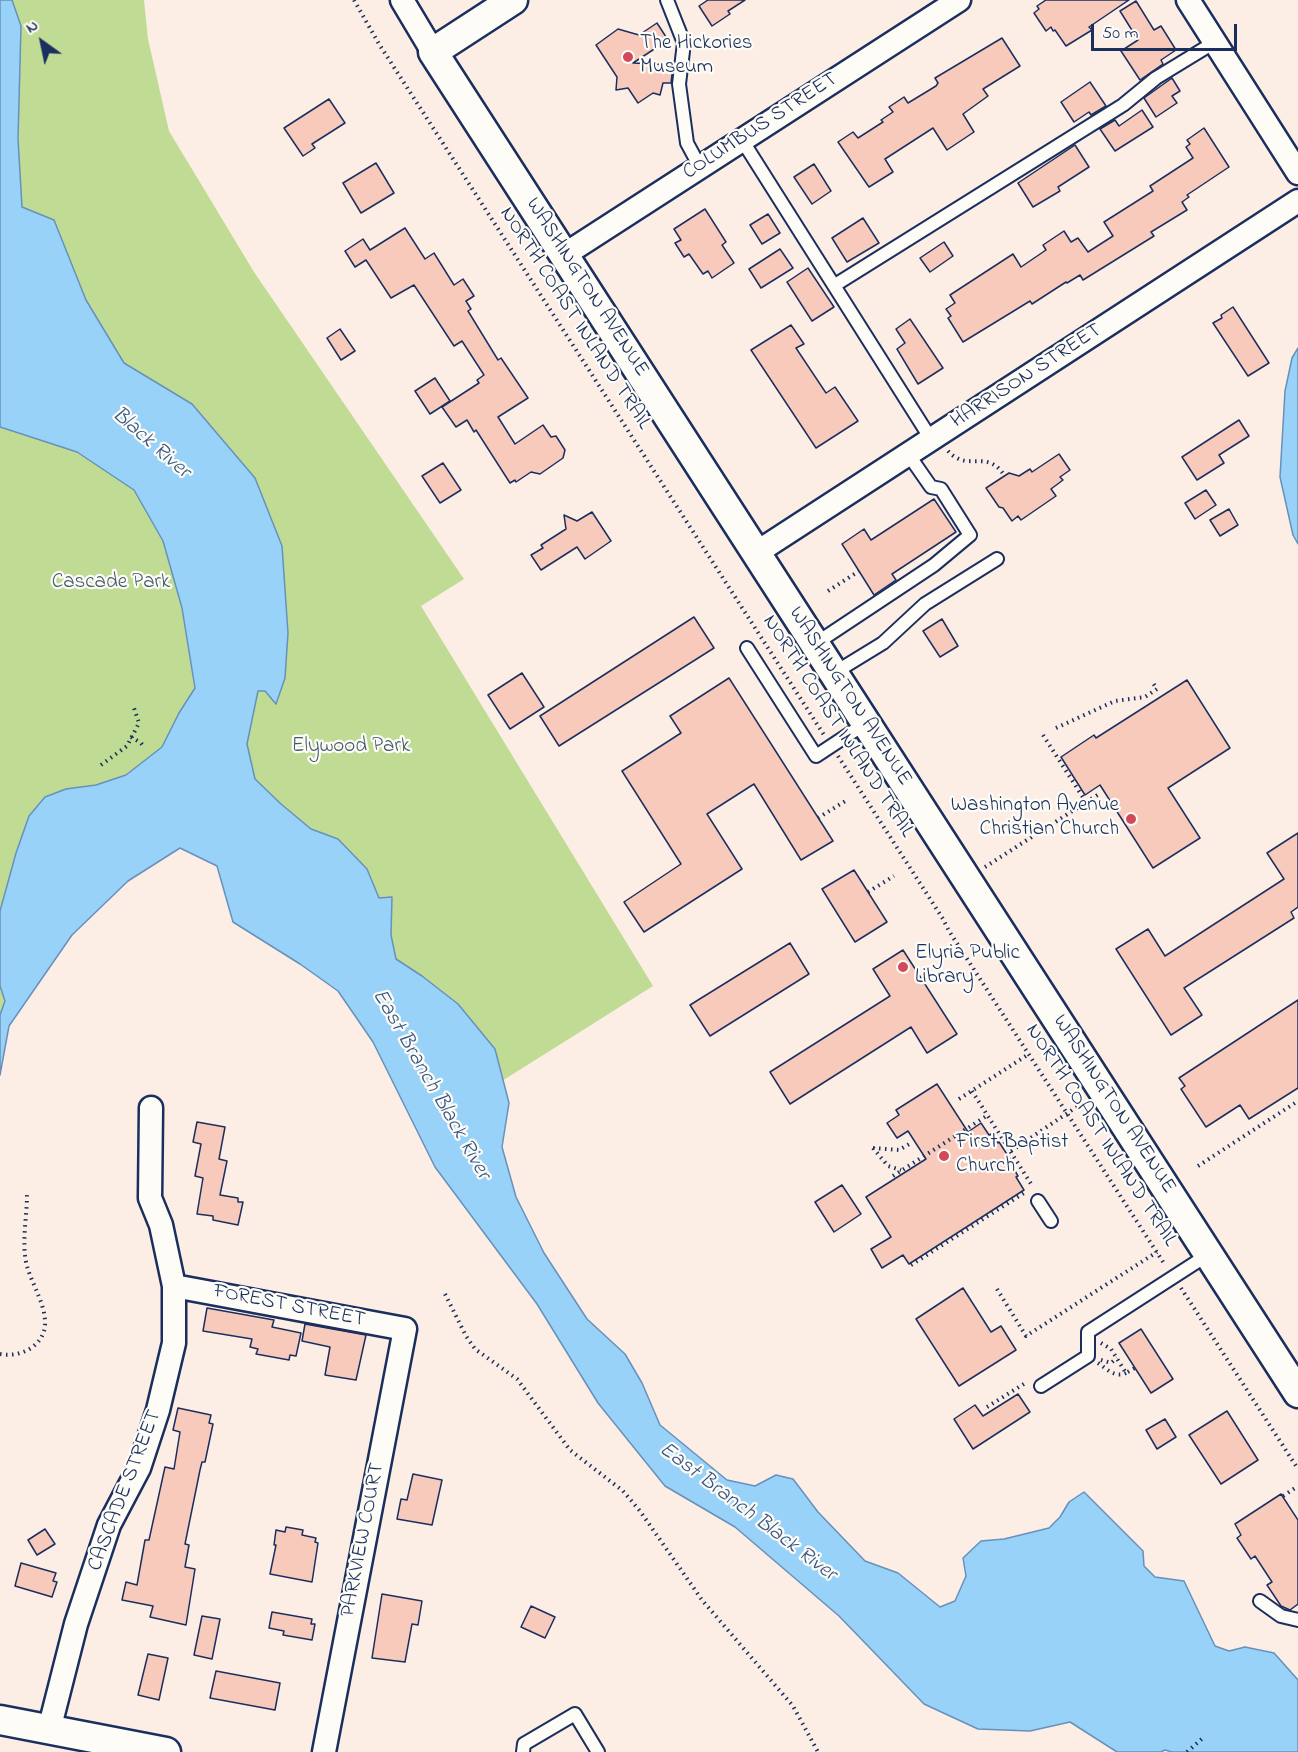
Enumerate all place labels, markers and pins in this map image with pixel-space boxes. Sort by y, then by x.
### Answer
place label: The Hickories Museum [640,32,752,82]
marker: The Hickories Museum [621,50,635,64]
place label: Washington Avenue Christian Church [951,794,1119,844]
marker: Washington Avenue Christian Church [1124,812,1138,826]
place label: Elyria Public Library [915,942,1020,992]
marker: Elyria Public Library [896,960,910,974]
place label: First Baptist Church [956,1131,1068,1181]
marker: First Baptist Church [937,1149,951,1163]

